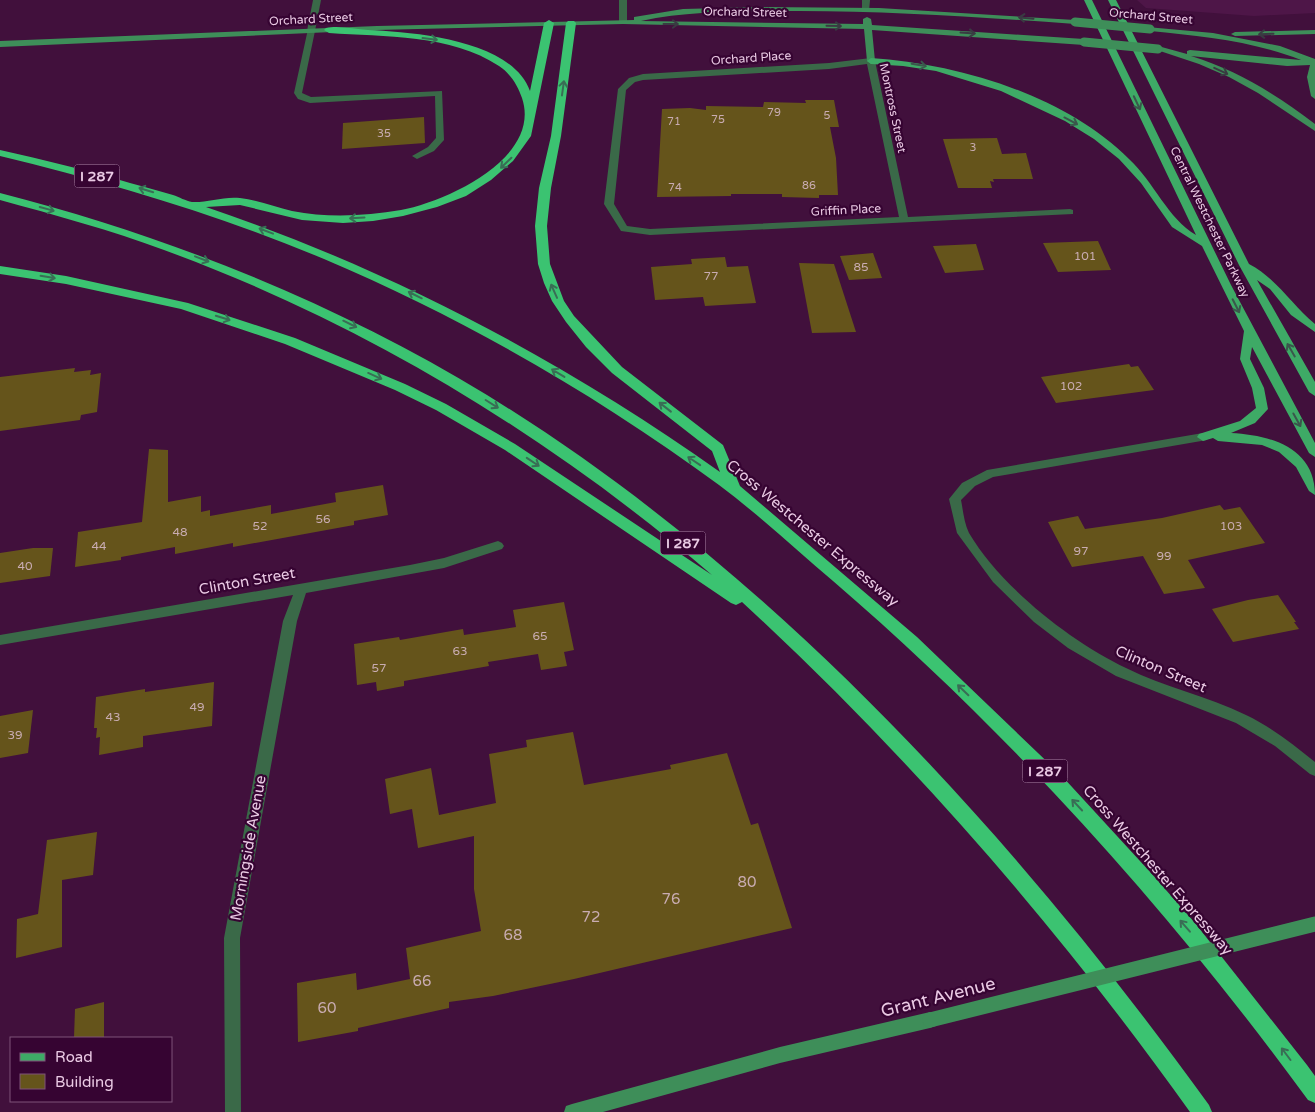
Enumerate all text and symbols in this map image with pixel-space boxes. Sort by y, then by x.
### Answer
street label: Orchard Street [703,4,787,20]
street label: Orchard Street [1109,5,1194,27]
street label: Orchard Street [269,10,354,28]
one-way arrow [1019,13,1035,23]
one-way arrow [663,19,679,29]
one-way arrow [826,21,842,31]
one-way arrow [960,29,976,38]
one-way arrow [1259,29,1275,38]
one-way arrow [422,34,438,44]
street label: Orchard Place [710,48,792,68]
one-way arrow [911,61,927,71]
street label: Montross Street [877,62,909,154]
one-way arrow [1213,66,1228,76]
one-way arrow [558,80,568,96]
one-way arrow [1133,95,1143,110]
house number: 79 [767,106,781,119]
house number: 5 [824,109,831,122]
house number: 75 [711,113,725,126]
house number: 71 [667,115,681,128]
one-way arrow [1063,117,1078,126]
house number: 35 [377,127,391,140]
house number: 3 [970,141,977,154]
street label: Central Westchester Parkway [1167,144,1253,300]
one-way arrow [500,157,512,169]
road number: I 287 [74,165,120,188]
house number: 86 [802,179,816,192]
house number: 74 [668,181,682,194]
one-way arrow [139,185,155,195]
street label: Griffin Place [811,201,882,219]
one-way arrow [39,205,55,214]
one-way arrow [349,214,365,223]
one-way arrow [259,226,274,235]
house number: 101 [1074,249,1096,263]
one-way arrow [193,255,209,264]
house number: 85 [853,260,869,274]
house number: 77 [703,269,719,283]
one-way arrow [40,273,56,283]
one-way arrow [549,284,559,299]
one-way arrow [408,290,423,299]
one-way arrow [1232,298,1241,313]
one-way arrow [215,314,231,324]
one-way arrow [342,320,357,330]
one-way arrow [1285,343,1295,357]
one-way arrow [551,367,565,377]
one-way arrow [367,372,382,382]
house number: 102 [1060,379,1082,393]
one-way arrow [484,399,498,409]
one-way arrow [659,402,672,413]
one-way arrow [1292,413,1302,427]
one-way arrow [687,456,701,466]
street label: Cross Westchester Expressway [723,456,903,610]
one-way arrow [525,458,539,468]
house number: 56 [315,512,331,526]
house number: 52 [252,519,268,533]
house number: 103 [1220,519,1242,533]
house number: 48 [172,525,188,539]
road number: I 287 [660,532,706,554]
house number: 44 [91,539,107,553]
house number: 97 [1073,544,1089,558]
house number: 99 [1156,549,1172,563]
house number: 40 [17,559,33,573]
street label: Clinton Street [197,564,297,598]
house number: 65 [532,629,548,643]
street label: Clinton Street [1113,642,1210,696]
house number: 63 [452,644,468,658]
house number: 57 [371,661,387,675]
one-way arrow [956,684,969,696]
house number: 49 [189,700,205,714]
house number: 43 [105,710,121,724]
house number: 39 [7,728,23,742]
road number: I 287 [1022,759,1068,782]
street label: Morningside Avenue [226,774,270,922]
street label: Cross Westchester Expressway [1079,781,1237,959]
one-way arrow [1071,799,1083,811]
house number: 80 [738,873,756,891]
house number: 76 [662,890,680,908]
house number: 72 [582,908,600,926]
one-way arrow [1180,920,1191,933]
house number: 68 [504,926,522,944]
house number: 66 [413,972,431,990]
street label: Grant Avenue [878,972,998,1022]
house number: 60 [318,999,336,1017]
legend [10,1037,172,1102]
text: Road [55,1048,93,1066]
one-way arrow [1280,1048,1291,1061]
text: Building [55,1073,114,1091]

